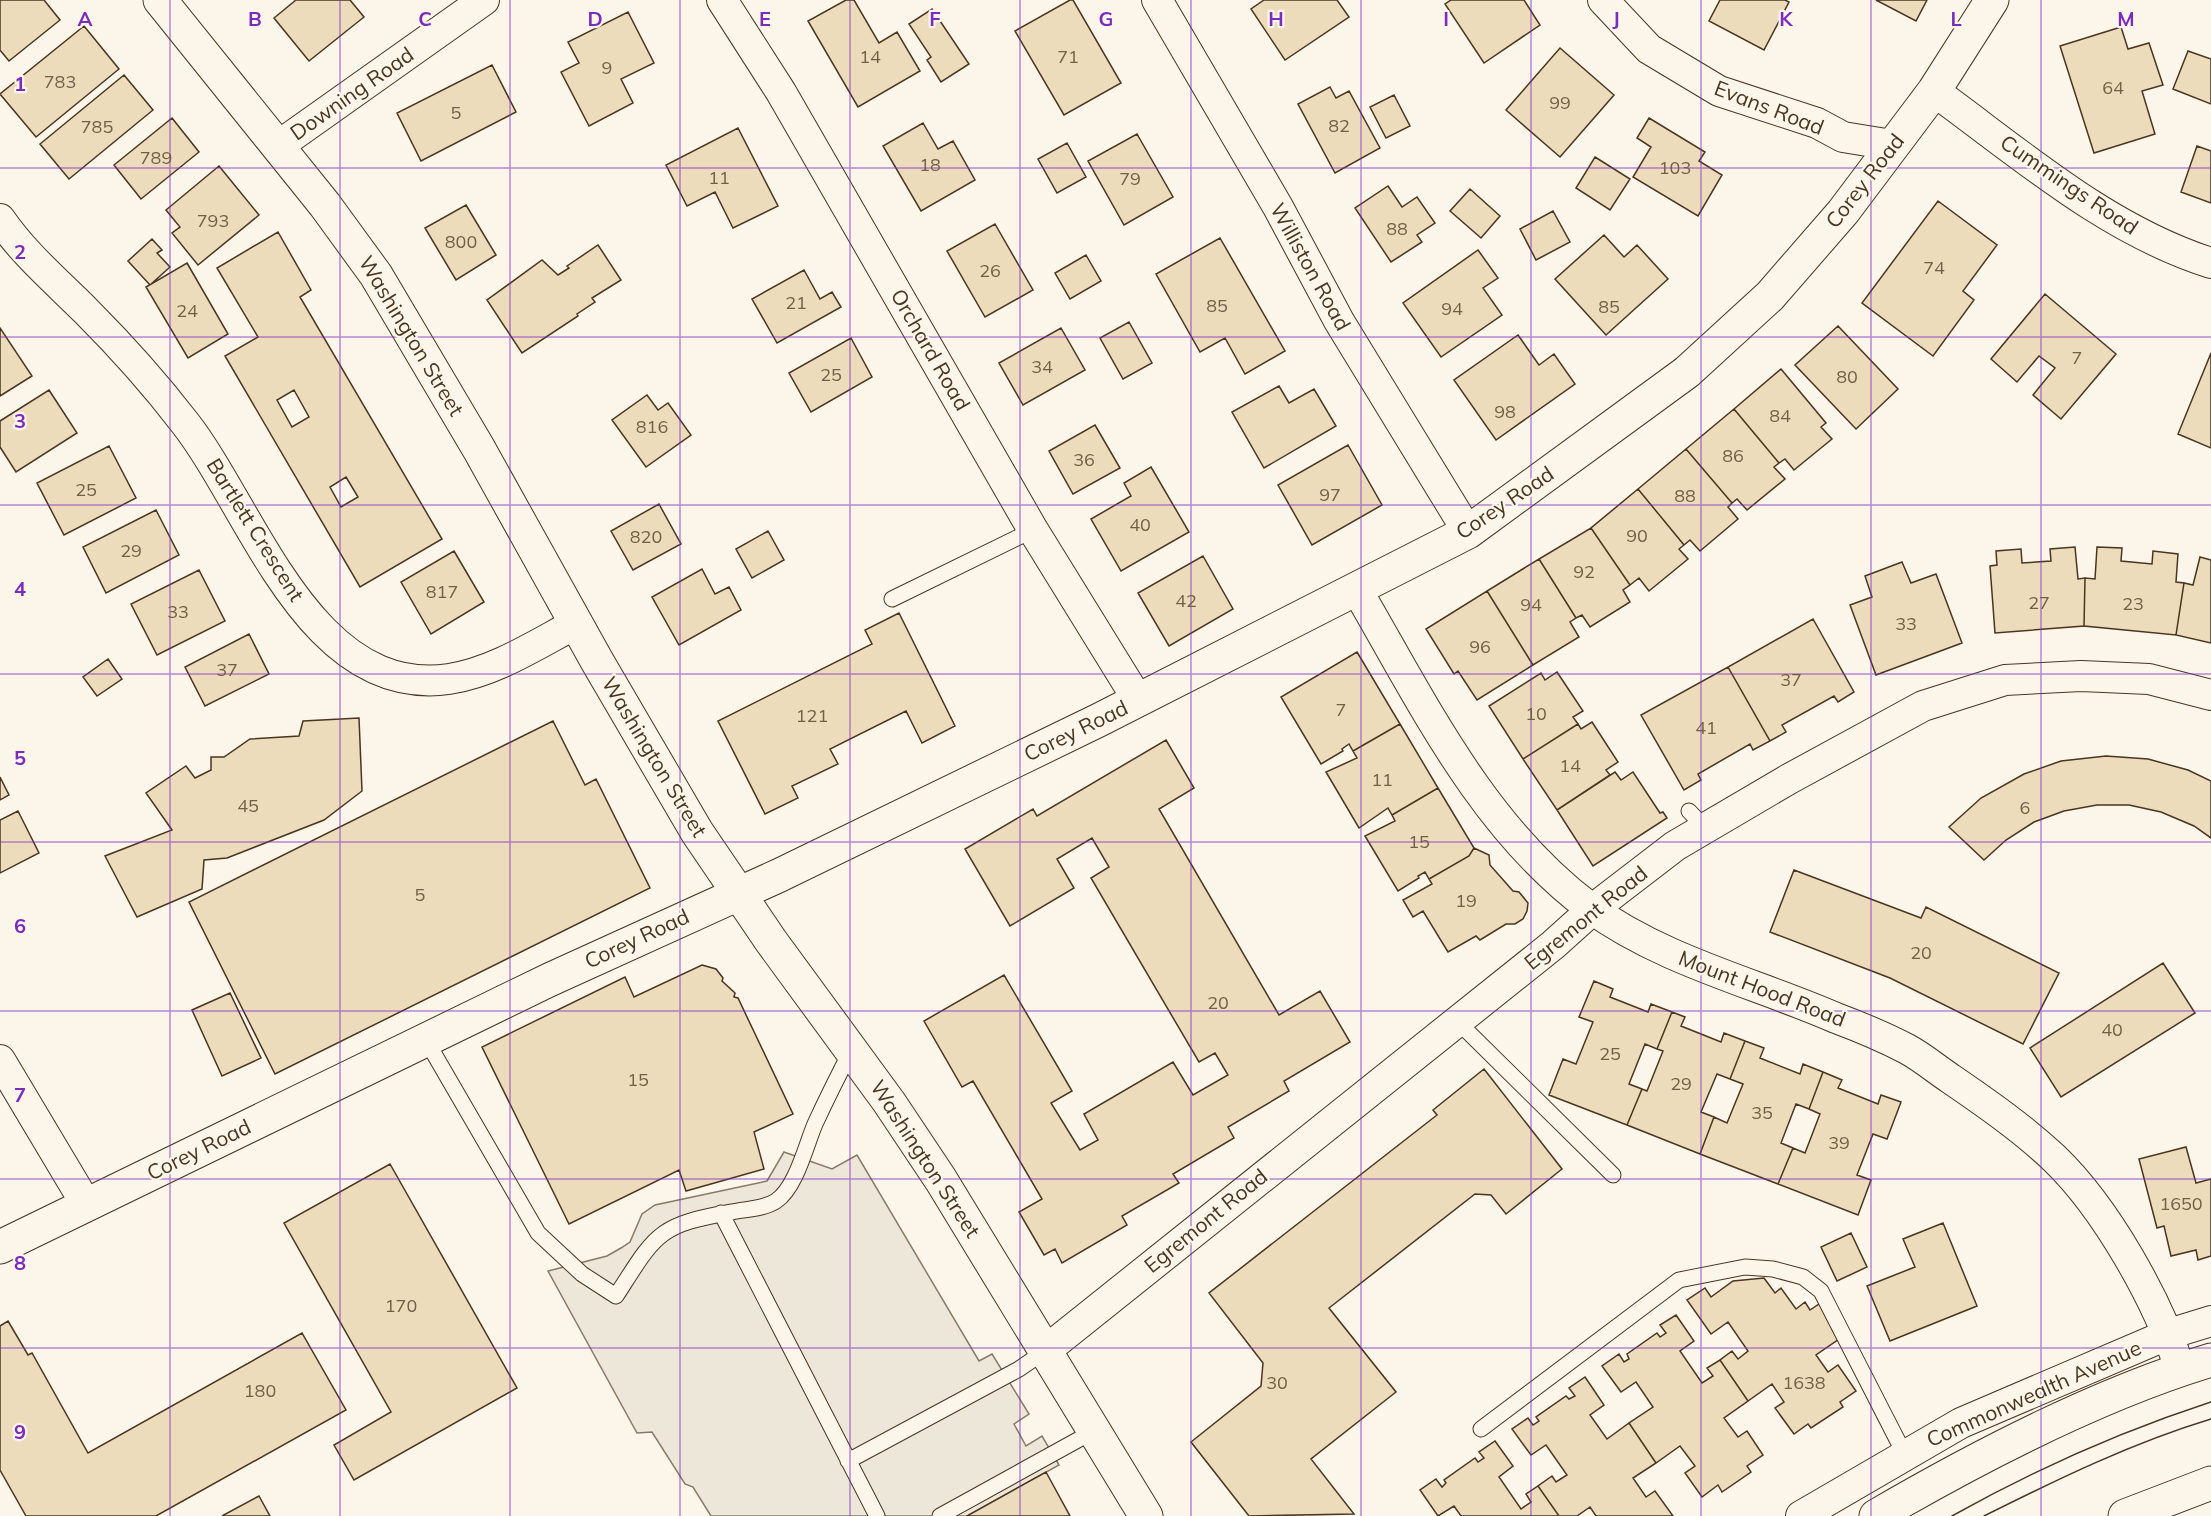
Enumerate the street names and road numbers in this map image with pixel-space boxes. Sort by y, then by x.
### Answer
street label: Downing Road [285,41,418,145]
street label: Evans Road [1711,74,1828,140]
street label: Corey Road [1819,128,1909,233]
street label: Cummings Road [1996,129,2143,240]
street label: Williston Road [1265,198,1357,335]
street label: Washington Street [354,251,470,420]
street label: Orchard Road [886,284,976,415]
street label: Bartlett Crescent [201,453,310,606]
street label: Corey Road [1451,460,1558,544]
street label: Washington Street [597,672,713,841]
street label: Corey Road [1019,694,1132,766]
street label: Egremont Road [1519,860,1652,975]
street label: Corey Road [580,903,693,974]
street label: Mount Hood Road [1675,944,1850,1032]
street label: Washington Street [865,1075,986,1242]
street label: Corey Road [142,1113,255,1185]
street label: Egremont Road [1139,1163,1272,1278]
street label: Commonwealth Avenue [1922,1334,2145,1452]

